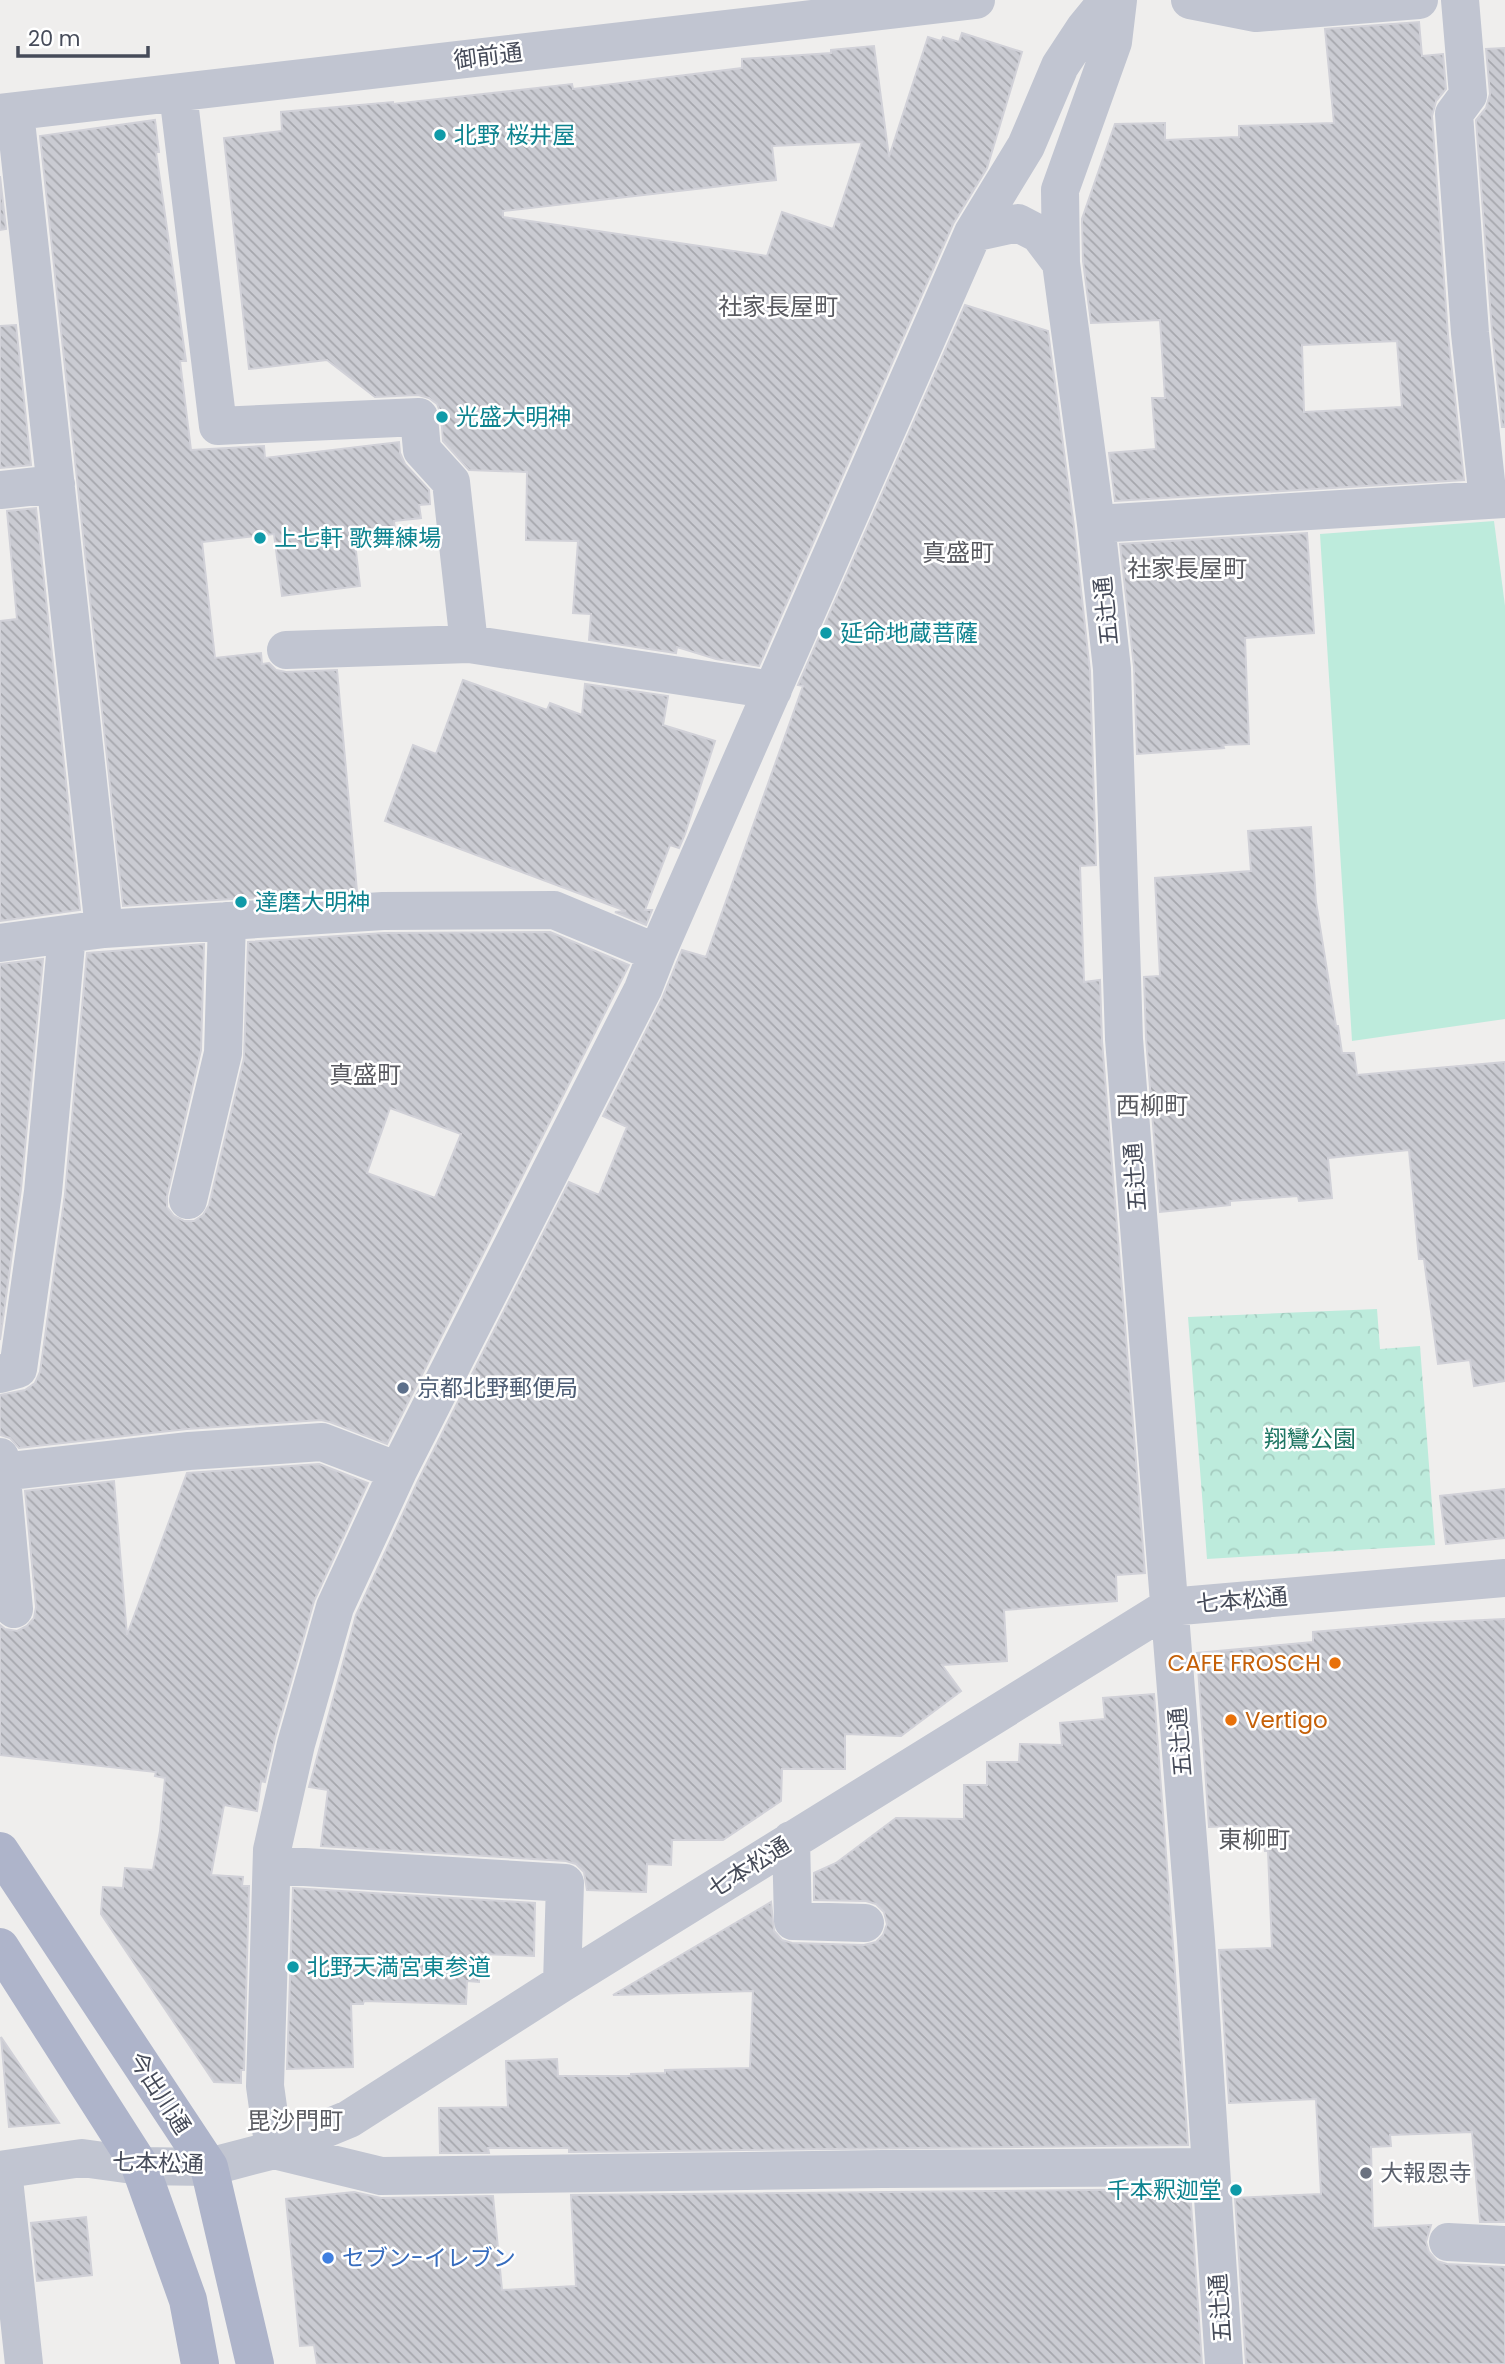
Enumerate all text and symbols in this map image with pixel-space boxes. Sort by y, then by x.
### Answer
scale bar [18,14,147,58]
text: 20 m [28,24,81,53]
street label: 御前通 [452,36,524,76]
place label: 北野 桜井屋 [454,119,575,151]
marker: 北野 桜井屋 [432,127,448,143]
district label: 社家長屋町 [718,290,838,323]
place label: 光盛大明神 [456,401,571,433]
marker: 光盛大明神 [434,409,450,425]
place label: 上七軒 歌舞練場 [274,522,441,554]
marker: 上七軒 歌舞練場 [252,530,268,546]
district label: 真盛町 [922,536,994,569]
district label: 社家長屋町 [1127,552,1247,585]
street label: 五辻通 [1086,575,1126,647]
place label: 延命地蔵菩薩 [840,617,978,649]
marker: 延命地蔵菩薩 [818,625,834,641]
place label: 達磨大明神 [255,886,370,918]
marker: 達磨大明神 [233,894,249,910]
district label: 真盛町 [329,1058,401,1091]
district label: 西柳町 [1116,1089,1188,1122]
street label: 五辻通 [1117,1141,1153,1213]
place label: 京都北野郵便局 [417,1372,578,1404]
marker: 京都北野郵便局 [395,1380,411,1396]
park label: 翔鸞公園 [1264,1423,1356,1455]
street label: 七本松通 [1195,1580,1289,1620]
place label: CAFE FROSCH [1167,1647,1321,1679]
marker: CAFE FROSCH [1327,1655,1343,1671]
place label: Vertigo [1245,1704,1328,1736]
street label: 五辻通 [1161,1706,1199,1778]
marker: Vertigo [1223,1712,1239,1728]
district label: 東柳町 [1218,1823,1290,1856]
street label: 七本松通 [702,1829,796,1905]
place label: 北野天満宮東参道 [307,1951,491,1983]
marker: 北野天満宮東参道 [285,1959,301,1975]
street label: 今出川通 [122,2046,198,2140]
district label: 毘沙門町 [247,2104,343,2137]
street label: 七本松通 [111,2145,205,2181]
place label: 大報恩寺 [1380,2157,1472,2189]
marker: 大報恩寺 [1358,2165,1374,2181]
place label: 千本釈迦堂 [1107,2174,1222,2206]
marker: 千本釈迦堂 [1228,2182,1244,2198]
place label: セブン-イレブン [342,2242,516,2274]
marker: セブン-イレブン [320,2250,336,2266]
street label: 五辻通 [1202,2272,1238,2344]

